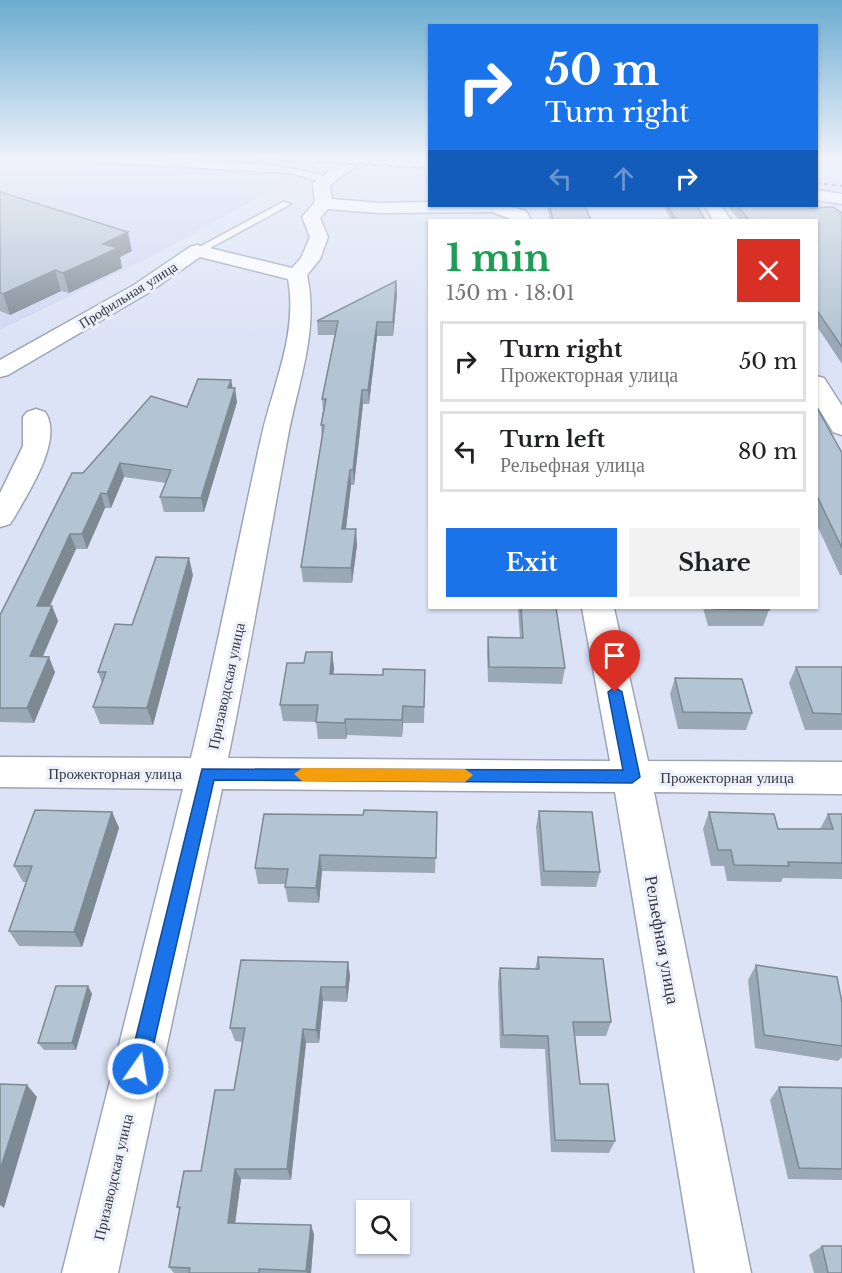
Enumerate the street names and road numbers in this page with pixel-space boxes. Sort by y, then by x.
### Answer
street label: Профильная улица [75,257,181,333]
street label: Призаводская улица [203,620,249,751]
street label: Прожекторная улица [48,764,182,783]
street label: Прожекторная улица [660,768,794,787]
street label: Рельефная улица [640,874,684,1006]
street label: Призаводская улица [89,1112,137,1242]

